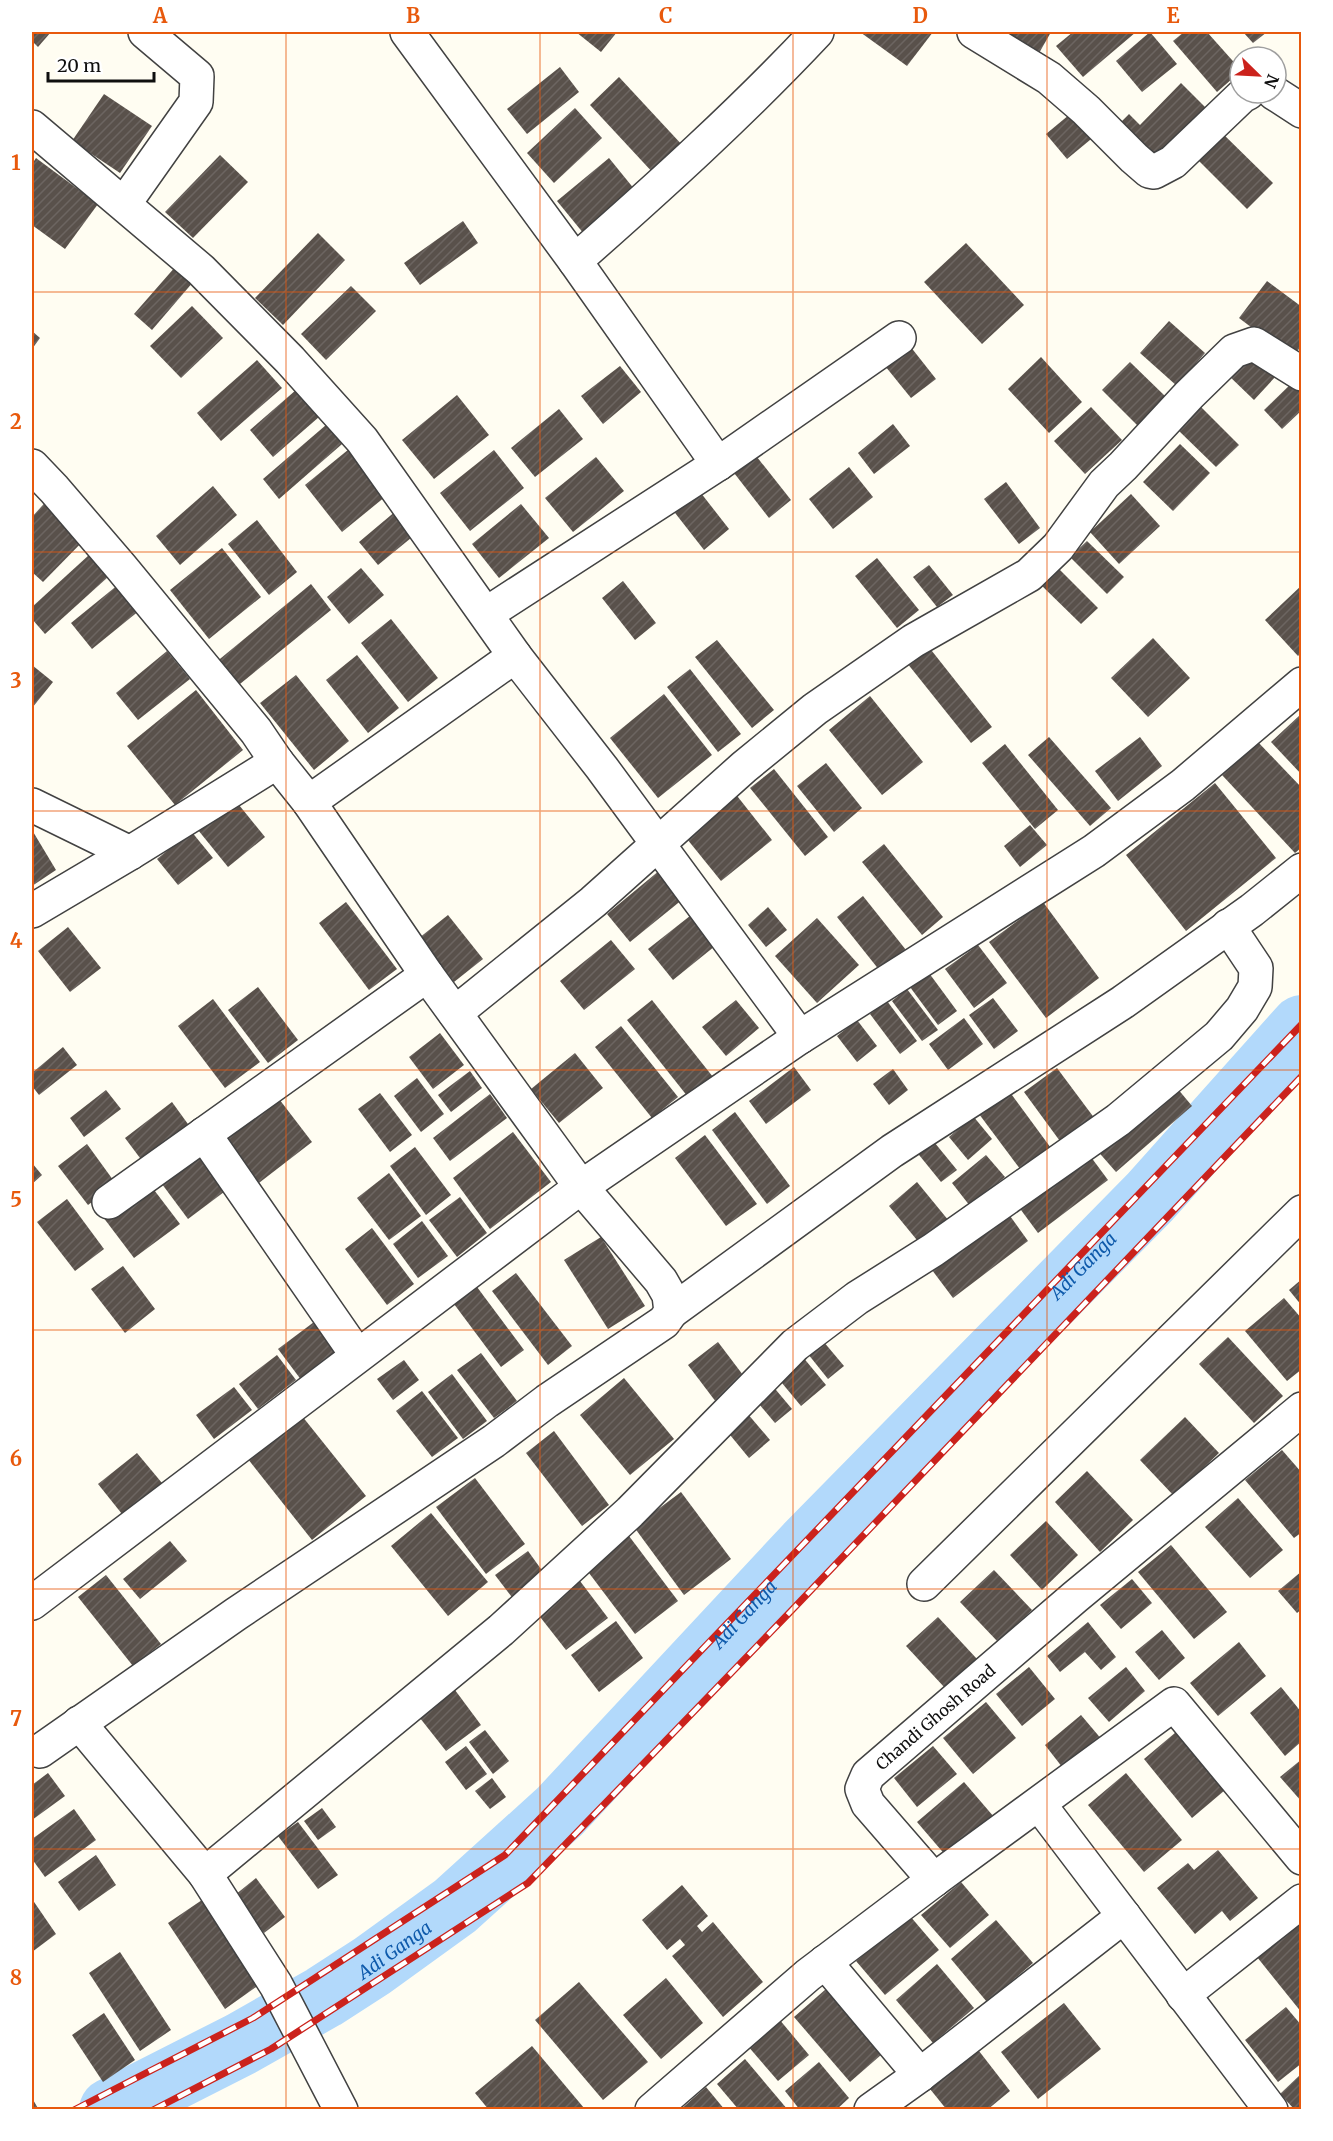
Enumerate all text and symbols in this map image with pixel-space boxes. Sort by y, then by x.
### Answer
text: A [152,3,168,28]
text: B [406,3,420,28]
text: C [659,3,673,28]
text: D [912,3,928,28]
text: E [1166,3,1180,28]
scale bar [48,45,154,83]
north arrow [1228,45,1288,105]
text: 20 m [57,54,101,77]
text: N [1260,71,1283,91]
text: 1 [11,150,21,175]
text: 2 [10,409,22,434]
text: 3 [10,668,22,693]
text: 4 [10,928,23,953]
text: 5 [10,1187,22,1212]
water label: Adi Ganga [1043,1227,1121,1305]
text: 6 [10,1446,22,1471]
water label: Adi Ganga [705,1575,781,1654]
street label: Chandi Ghosh Road [872,1660,999,1774]
text: 7 [10,1706,22,1731]
water label: Adi Ganga [352,1915,436,1985]
text: 8 [10,1965,22,1990]

